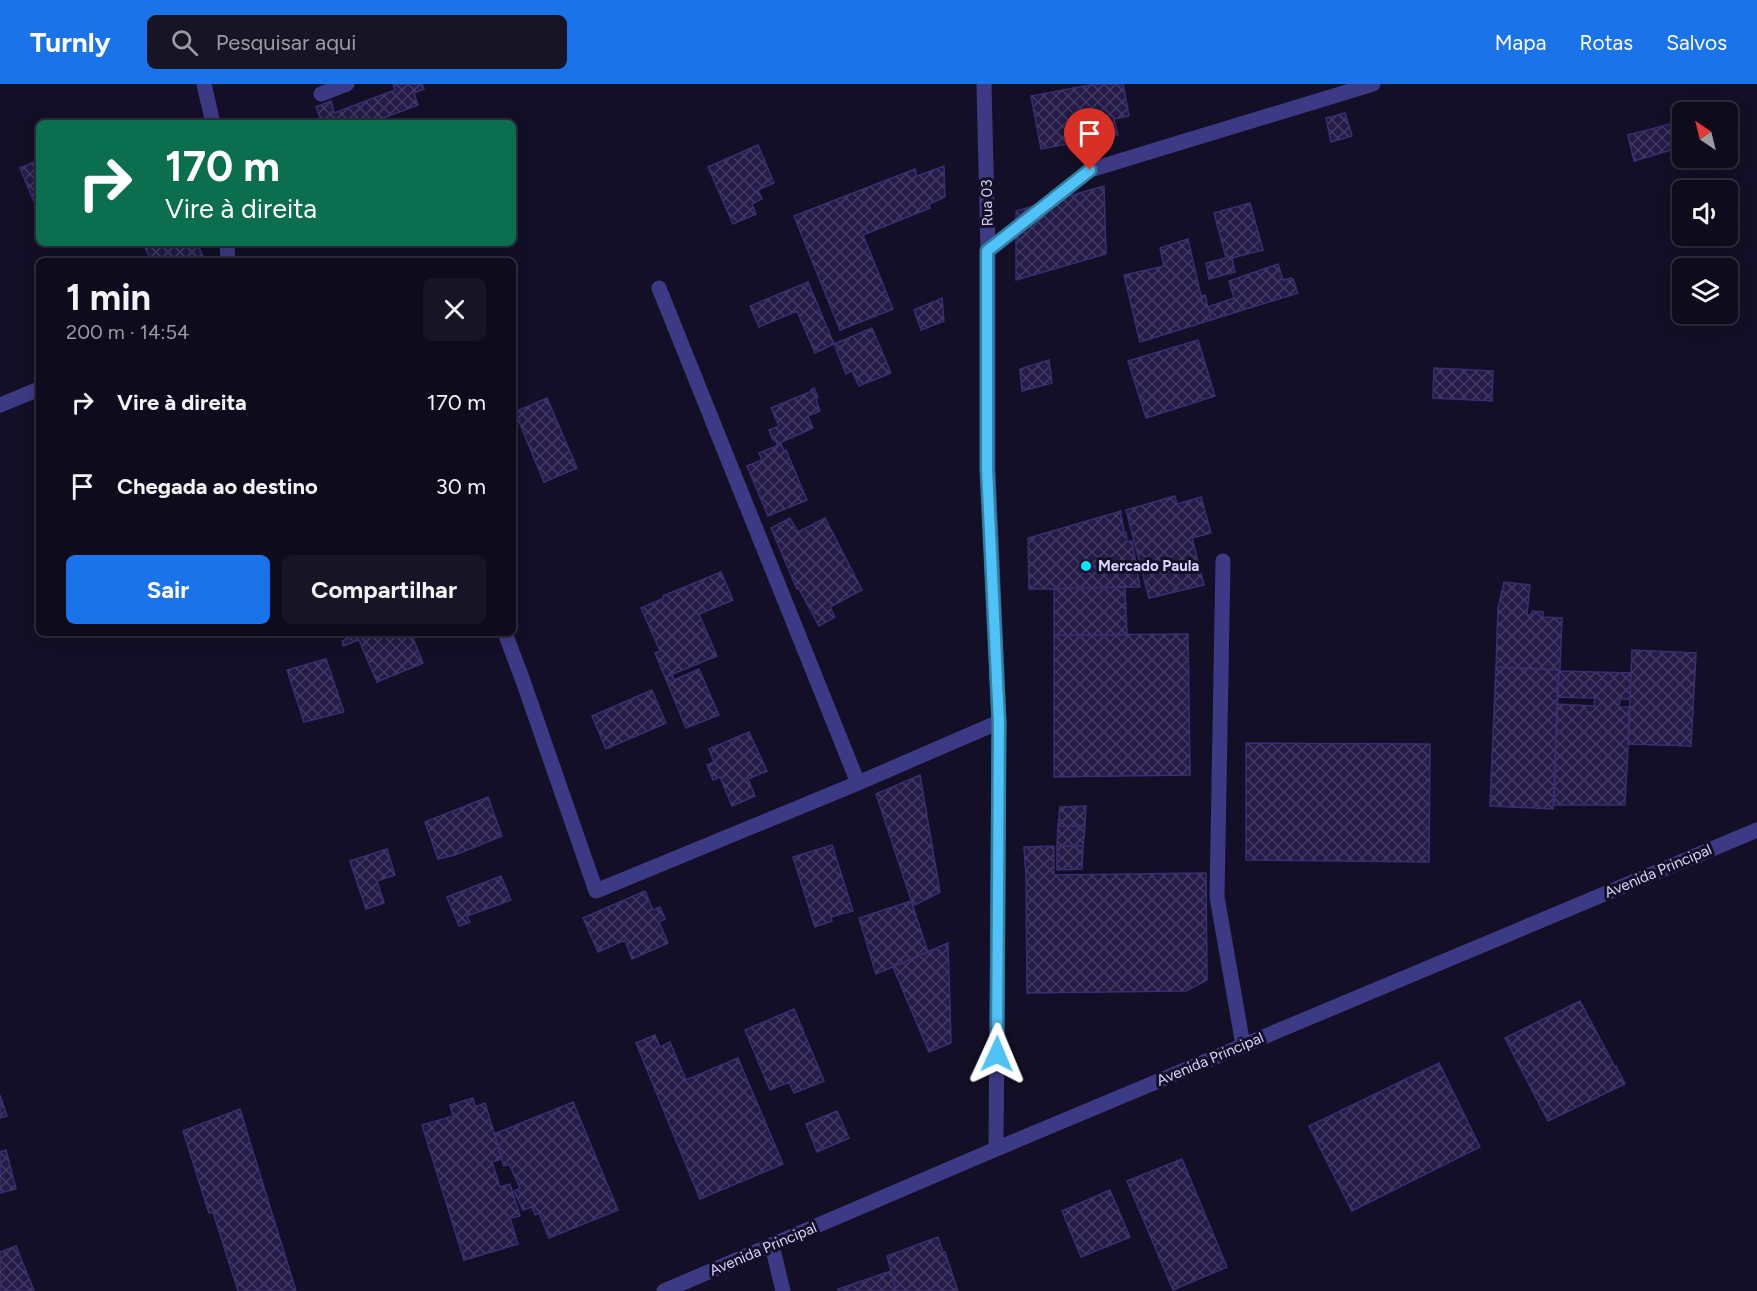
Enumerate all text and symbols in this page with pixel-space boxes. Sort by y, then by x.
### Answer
search box [147,15,567,69]
text: Turnly [30,25,111,59]
icon: search [168,26,201,59]
text: Pesquisar aqui [216,29,356,56]
text: Mapa [1495,30,1546,55]
text: Rotas [1579,30,1633,55]
text: Salvos [1666,30,1727,55]
north arrow [1672,102,1738,168]
map controls [1672,102,1738,324]
pin [1064,108,1115,170]
icon: arrive [1073,117,1106,150]
text: 170 m [165,141,280,192]
icon: right [66,144,144,222]
street label: Rua 03 [978,179,996,227]
button: sound [1672,180,1738,246]
text: Vire à direita [165,192,317,225]
button: layers [1672,258,1738,324]
text: 1 min [66,276,151,319]
button: close [423,278,486,341]
text: 200 m · 14:54 [66,320,189,344]
icon: right [66,386,99,419]
text: Vire à direita [117,389,247,416]
text: 170 m [427,389,486,416]
icon: arrive [66,470,99,503]
text: Chegada ao destino [117,473,318,500]
text: 30 m [436,473,486,500]
button: Sair [66,555,270,624]
button: Compartilhar [282,555,486,624]
place label: Mercado Paula [1098,557,1199,575]
marker: Mercado Paula [1079,559,1093,573]
street label: Avenida Principal [1602,840,1714,902]
position arrow [965,1022,1029,1086]
street label: Avenida Principal [1154,1028,1266,1090]
street label: Avenida Principal [707,1218,819,1280]

